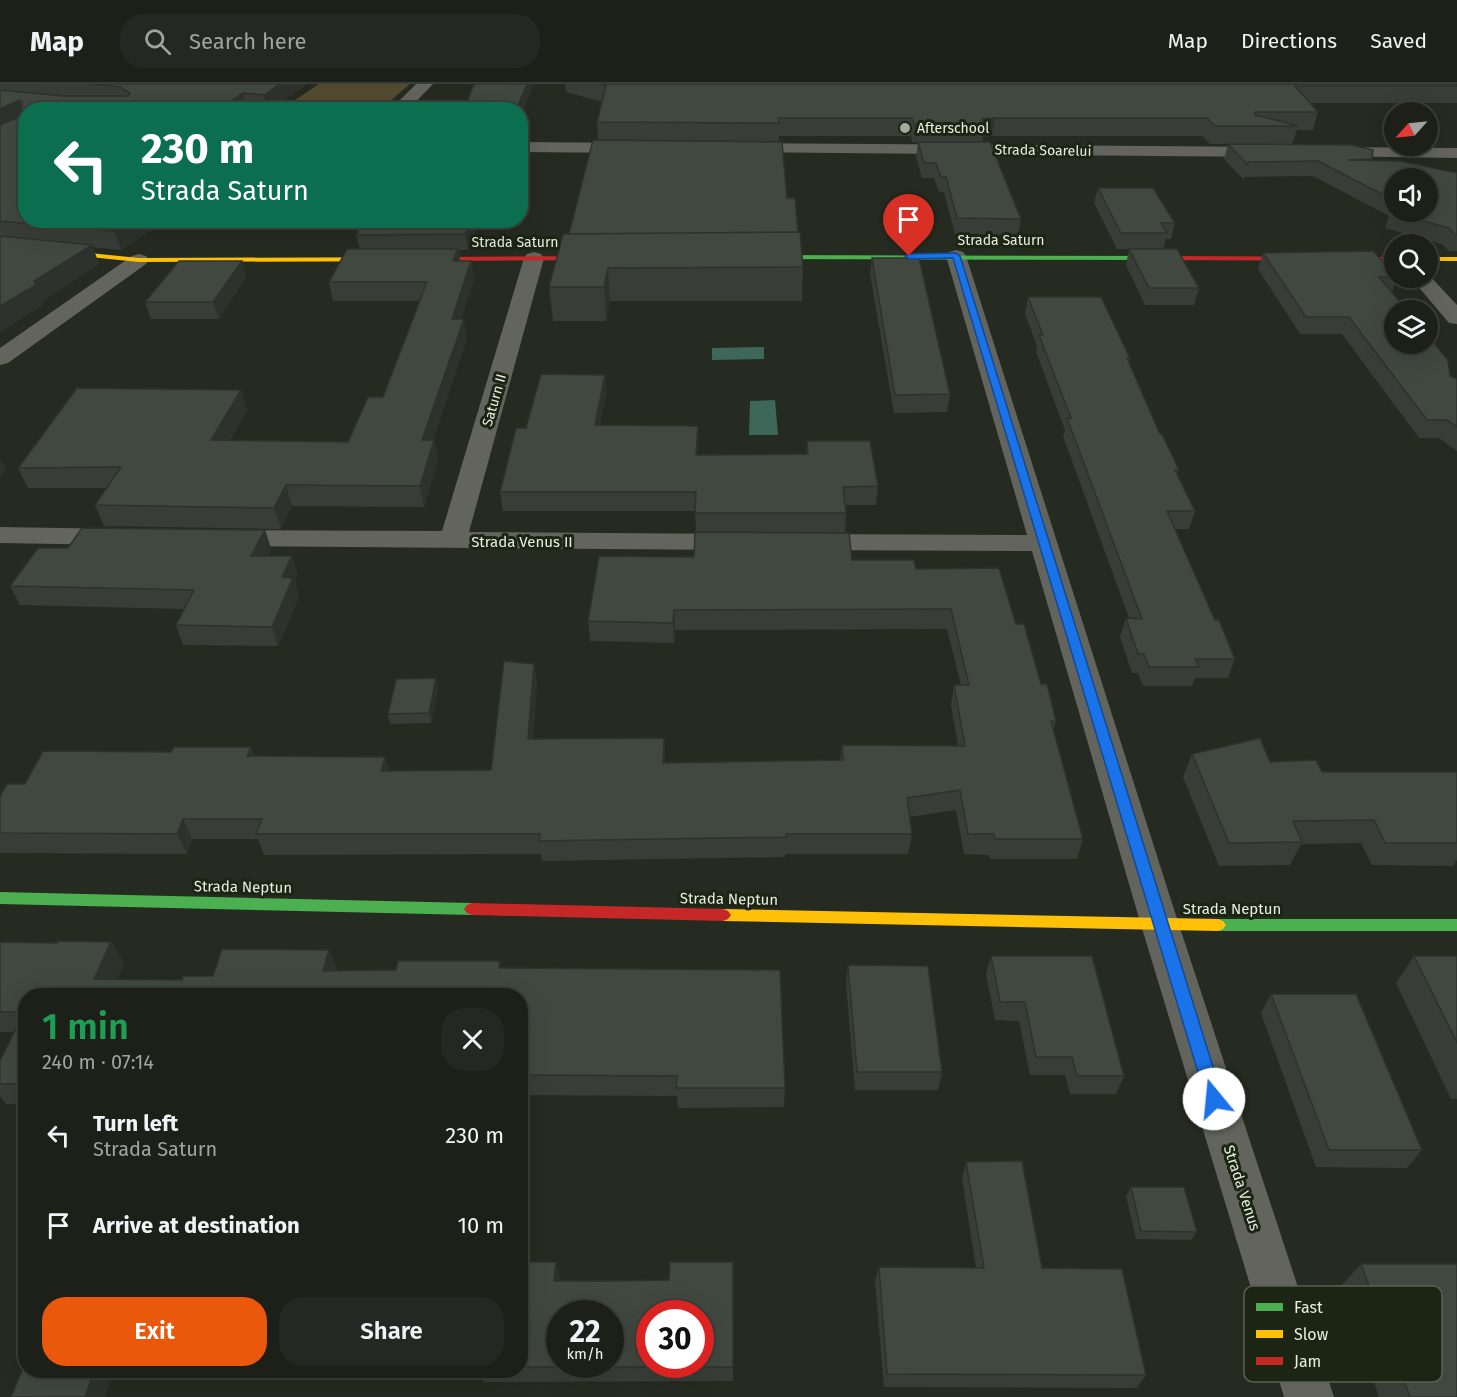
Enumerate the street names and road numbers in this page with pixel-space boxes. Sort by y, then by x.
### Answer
street label: Strada Soarelui [994,141,1092,160]
street label: Strada Saturn [958,232,1044,249]
street label: Strada Saturn [472,234,558,251]
street label: Saturn II [479,372,510,428]
street label: Strada Venus II [471,533,573,551]
street label: Strada Neptun [194,877,292,897]
street label: Strada Neptun [680,889,778,909]
street label: Strada Neptun [1183,900,1281,918]
street label: Strada Venus [1220,1143,1264,1233]

